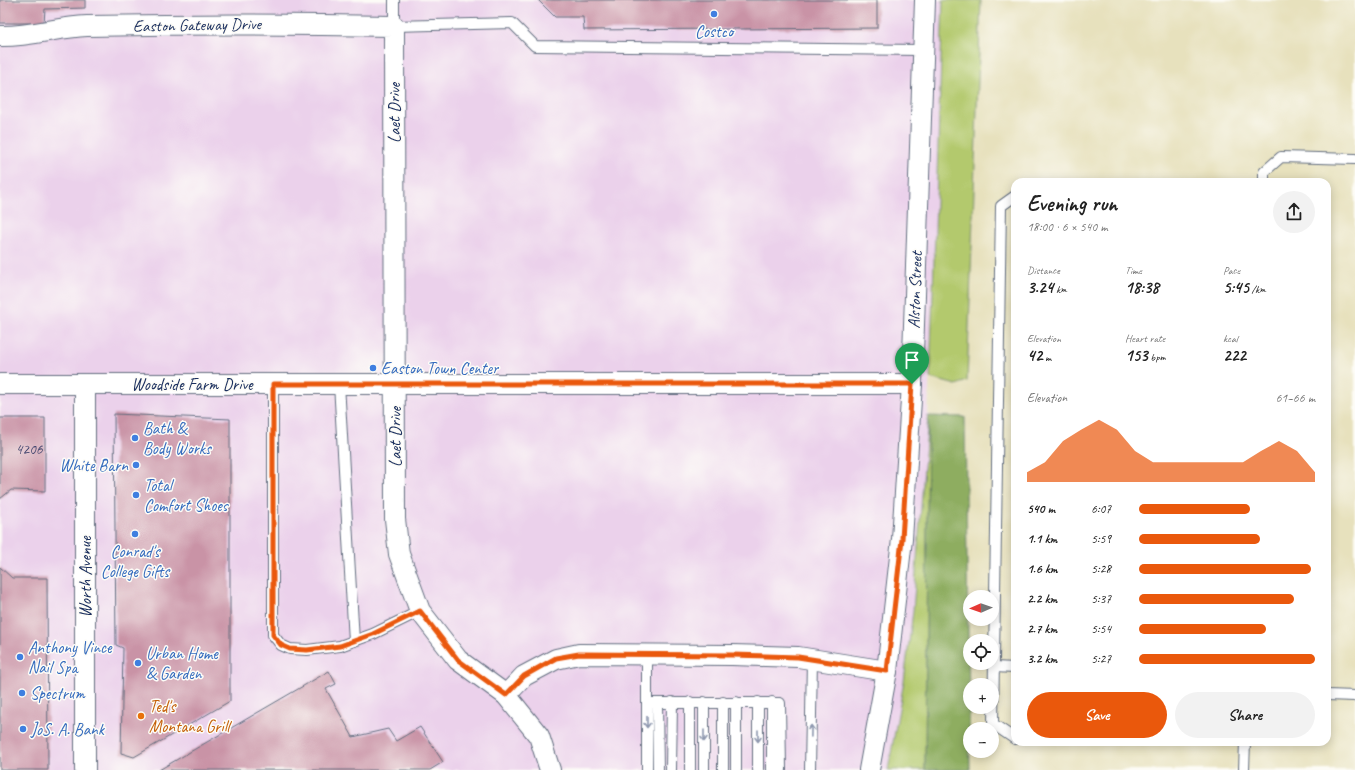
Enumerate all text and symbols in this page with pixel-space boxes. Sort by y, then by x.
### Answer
marker: Costco [709,9,719,19]
street label: Easton Gateway Drive [133,13,263,37]
place label: Costco [695,21,735,42]
street label: Laet Drive [384,81,405,143]
text: Evening run [1027,190,1117,218]
button: share [1273,191,1315,233]
text: 18:00 · 6 × 540 m [1027,219,1108,235]
street label: Alston Street [903,249,927,329]
text: Distance [1027,263,1060,277]
text: Time [1125,263,1142,277]
text: Pace [1223,263,1240,277]
text: 3.24 [1027,277,1053,298]
text: 18:38 [1125,277,1159,298]
text: 5:45 [1223,277,1249,298]
text: km [1053,282,1067,296]
text: /km [1249,282,1266,296]
text: Elevation [1027,331,1061,345]
text: Heart rate [1125,331,1165,345]
text: kcal [1223,331,1238,345]
pin [895,343,929,384]
text: 42 [1027,345,1042,366]
text: 153 [1125,345,1148,366]
text: 222 [1223,345,1246,366]
icon: arrive [901,349,923,371]
text: m [1042,350,1051,364]
text: bpm [1148,350,1165,364]
place label: Easton Town Center [381,358,500,379]
marker: Easton Town Center [368,363,378,373]
street label: Woodside Farm Drive [131,374,254,395]
text: Elevation [1027,390,1067,406]
text: 61–66 m [1275,390,1315,406]
street label: Laet Drive [385,405,406,467]
place label: Bath & Body Works [143,418,212,459]
marker: Bath & Body Works [130,433,140,443]
house number: 4206 [15,440,44,459]
place label: White Barn [59,455,129,476]
marker: White Barn [131,460,141,470]
place label: Total Comfort Shoes [144,475,230,516]
marker: Total Comfort Shoes [131,490,141,500]
text: 540 m [1027,501,1055,517]
text: 6:07 [1091,501,1111,517]
marker: Conrad's College Gifts [130,529,140,539]
text: 1.1 km [1027,531,1057,547]
text: 5:59 [1091,531,1111,547]
street label: Worth Avenue [75,535,96,617]
place label: Conrad's College Gifts [101,541,171,582]
text: 1.6 km [1027,561,1058,577]
text: 5:28 [1091,561,1111,577]
north arrow [963,590,999,626]
map controls [963,590,999,758]
text: 2.2 km [1027,591,1057,607]
text: 5:37 [1091,591,1111,607]
text: 2.7 km [1027,621,1057,637]
text: 5:54 [1091,621,1111,637]
button: locate [963,634,999,670]
place label: Anthony Vince Nail Spa [28,637,113,678]
place label: Urban Home & Garden [146,643,219,684]
text: 3.2 km [1027,651,1057,667]
text: 5:27 [1091,651,1111,667]
marker: Anthony Vince Nail Spa [15,652,25,662]
marker: Urban Home & Garden [133,658,143,668]
button: + [963,678,999,714]
place label: Spectrum [30,683,86,704]
marker: Spectrum [17,688,27,698]
button: Save [1027,692,1167,738]
button: Share [1175,692,1315,738]
place label: Ted's Montana Grill [149,696,233,737]
marker: Ted's Montana Grill [136,711,146,721]
one-way arrow [643,715,651,728]
place label: JoS. A. Bank [30,719,106,740]
button: − [963,722,999,758]
marker: JoS. A. Bank [18,724,28,734]
one-way arrow [807,725,815,738]
one-way arrow [700,729,708,742]
one-way arrow [754,729,762,742]

